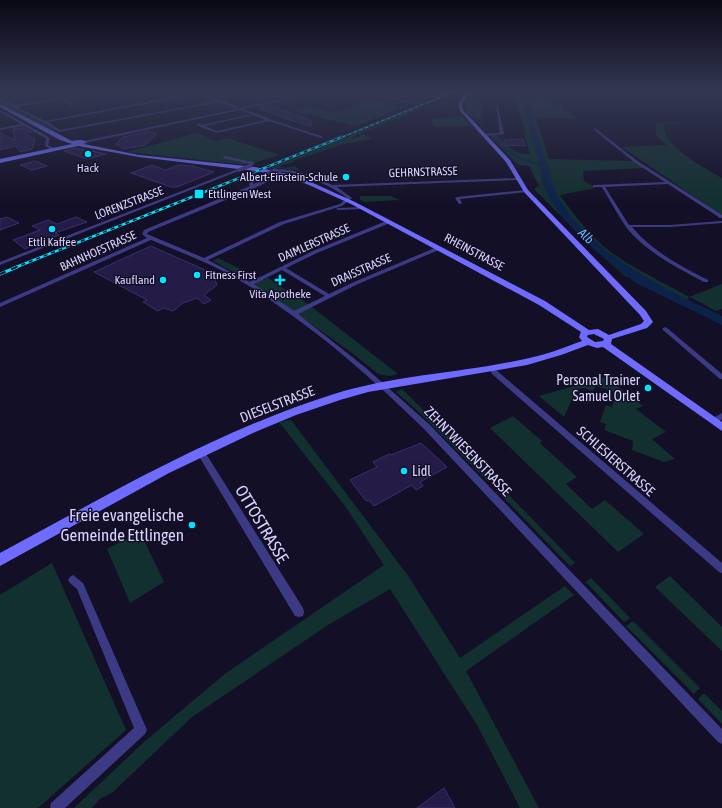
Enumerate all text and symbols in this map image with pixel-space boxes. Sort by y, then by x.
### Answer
marker: Hack [83,149,93,159]
place label: Hack [77,161,100,175]
street label: GEHRNSTRASSE [388,164,458,180]
place label: Albert-Einstein-Schule [240,170,338,184]
marker: Albert-Einstein-Schule [341,172,351,182]
street label: LORENZSTRASSE [93,183,165,223]
place label: Ettlingen West [208,187,272,201]
marker: Ettlingen West [193,188,205,200]
street label: DAIMLERSTRASSE [276,221,352,265]
marker: Ettli Kaffee [47,224,57,234]
water label: Alb [574,224,597,247]
street label: BAHNHOFSTRASSE [58,228,138,274]
street label: RHEINSTRASSE [442,230,506,274]
place label: Ettli Kaffee [28,235,76,249]
street label: DRAISSTRASSE [329,251,393,289]
place label: Fitness First [205,268,257,282]
marker: Fitness First [192,270,202,280]
place label: Kaufland [114,273,155,287]
marker: Kaufland [158,275,168,285]
marker: Vita Apotheke [275,275,285,285]
place label: Vita Apotheke [249,287,311,301]
place label: Personal Trainer Samuel Orlet [556,372,641,404]
street label: DIESELSTRASSE [238,382,316,425]
marker: Personal Trainer Samuel Orlet [643,383,653,393]
street label: ZEHNTWIESENSTRASSE [421,403,515,499]
street label: SCHLESIERSTRASSE [574,423,658,499]
place label: Lidl [412,463,431,479]
marker: Lidl [399,466,409,476]
street label: OTTOSTRASSE [231,482,293,567]
place label: Freie evangelische Gemeinde Ettlingen [60,505,184,545]
marker: Freie evangelische Gemeinde Ettlingen [187,520,197,530]

